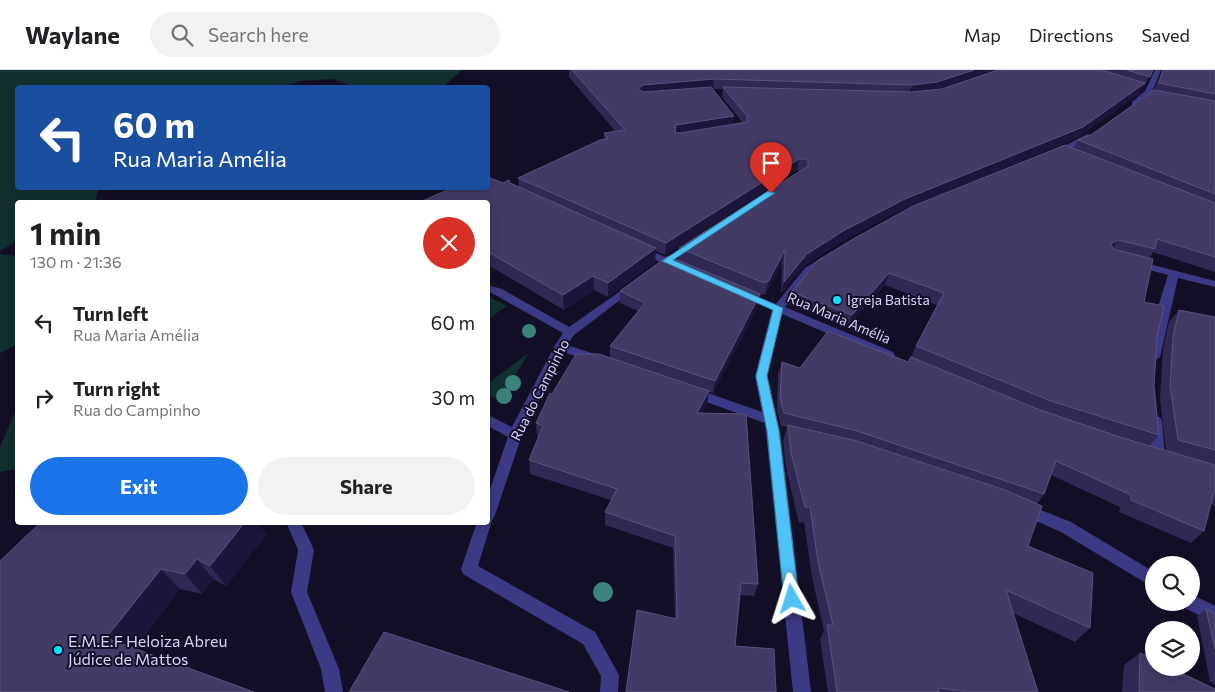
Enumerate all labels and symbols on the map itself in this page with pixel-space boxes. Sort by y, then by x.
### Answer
pin [750,142,792,193]
street label: Rua Maria Amélia [785,288,893,347]
place label: Igreja Batista [847,291,930,308]
marker: Igreja Batista [831,294,843,306]
street label: Rua do Campinho [507,336,572,443]
position arrow [765,572,817,624]
place label: E.M.E.F Heloiza Abreu Júdice de Mattos [68,631,227,668]
marker: E.M.E.F Heloiza Abreu Júdice de Mattos [52,644,64,656]

